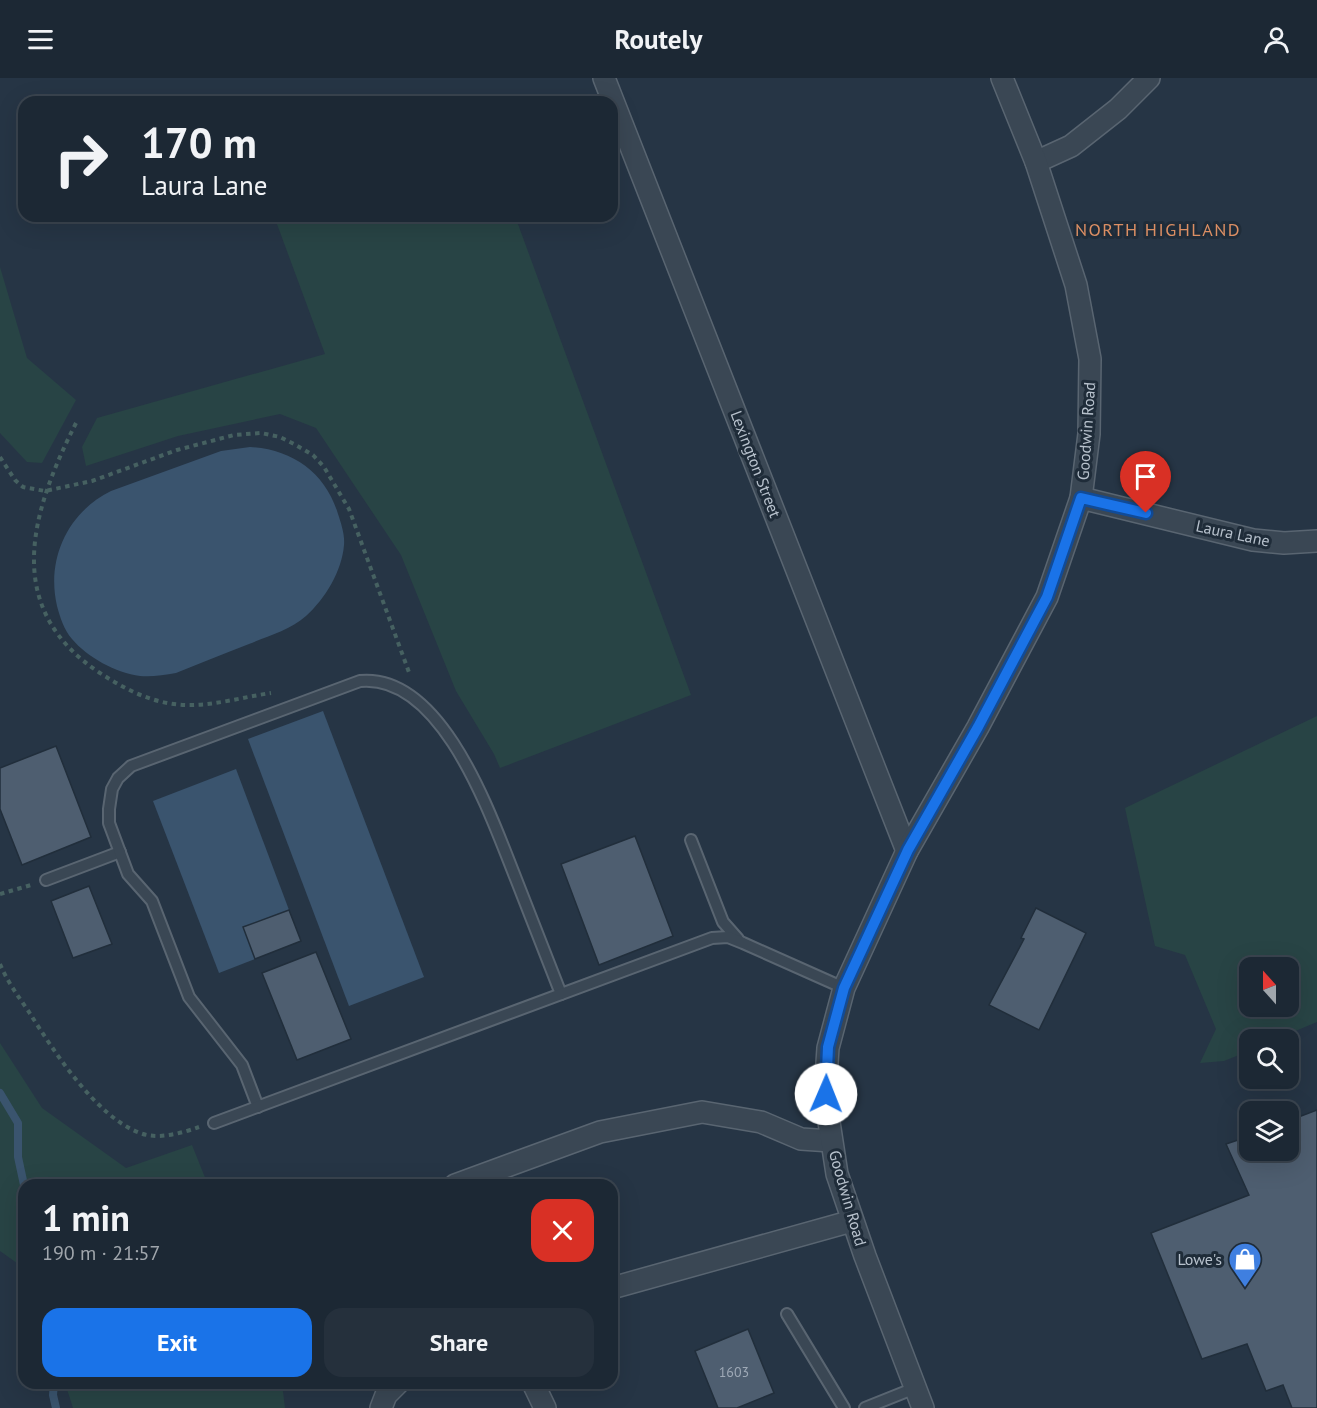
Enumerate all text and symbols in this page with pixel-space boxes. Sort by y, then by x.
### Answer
text: Routely [615,22,702,56]
icon: menu [24,23,57,56]
icon: person [1260,23,1293,56]
text: 170 m [141,115,257,170]
icon: right [42,120,120,198]
text: Laura Lane [141,168,267,202]
district label: NORTH HIGHLAND [1075,218,1241,241]
street label: Goodwin Road [1073,381,1099,481]
street label: Lexington Street [726,408,786,521]
pin [1120,451,1171,513]
icon: arrive [1129,460,1162,493]
street label: Laura Lane [1194,515,1272,551]
north arrow [1239,957,1299,1017]
map controls [1239,957,1299,1161]
button: search [1239,1029,1299,1089]
position arrow [794,1062,858,1126]
button: layers [1239,1101,1299,1161]
street label: Goodwin Road [825,1148,871,1248]
text: 1 min [42,1194,130,1241]
button: close [531,1199,594,1262]
text: 190 m · 21:57 [42,1240,160,1266]
shop icon: Lowe's [1227,1241,1263,1288]
place label: Lowe's [1178,1249,1222,1269]
button: Exit [42,1308,312,1377]
button: Share [324,1308,594,1377]
house number: 1603 [719,1363,749,1381]

